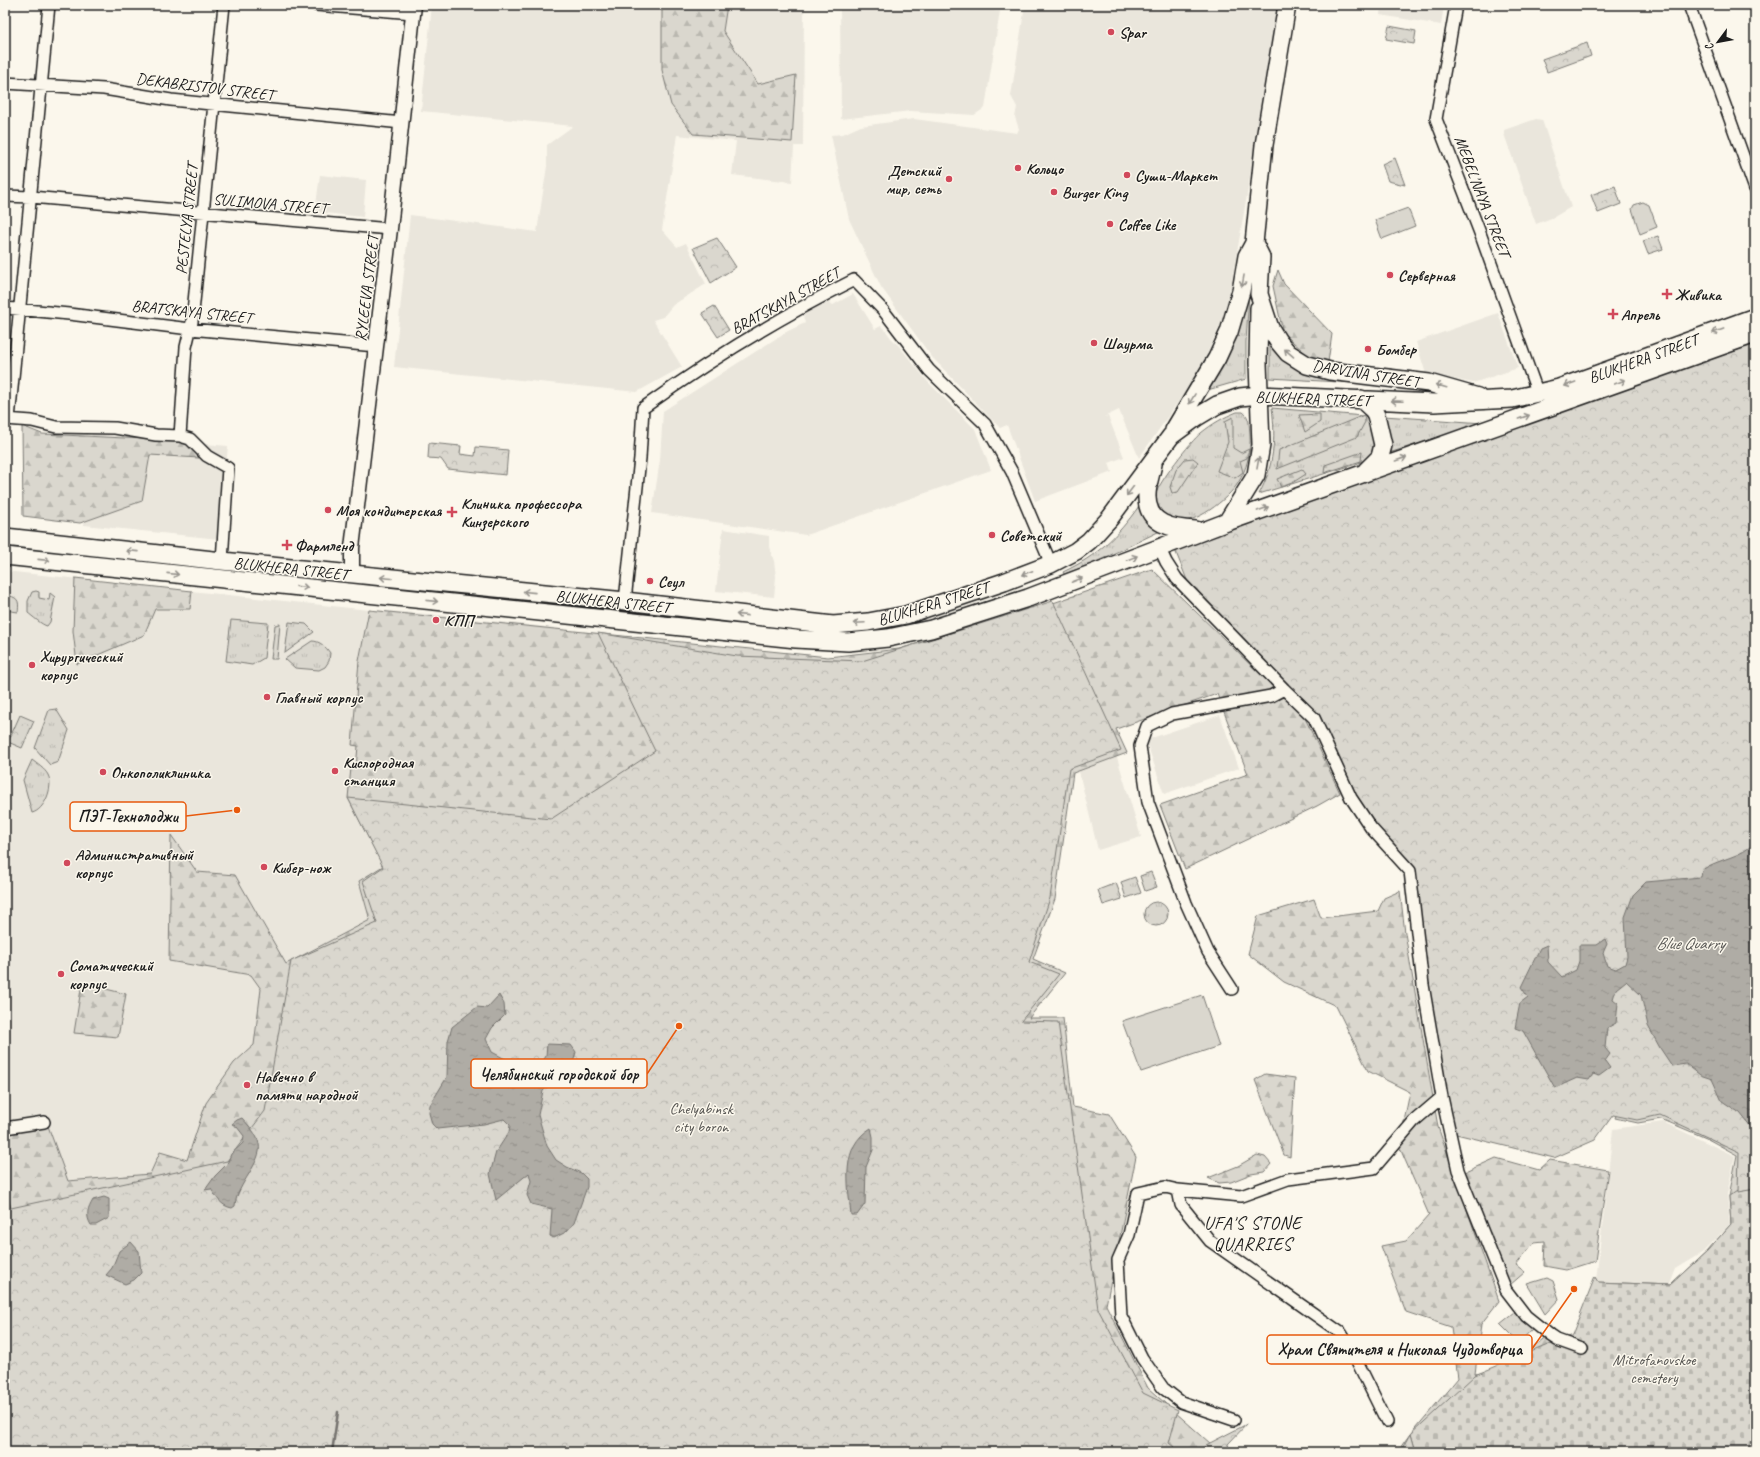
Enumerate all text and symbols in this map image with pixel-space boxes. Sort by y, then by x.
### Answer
north arrow [1698,22,1738,62]
place label: Spar [1119,23,1148,43]
marker: Spar [1106,27,1116,37]
text: С [1701,40,1717,53]
street label: DEKABRISTOV STREET [135,69,278,106]
street label: MEBEL'NAYA STREET [1450,133,1516,264]
street label: PESTELYA STREET [171,158,203,275]
place label: Кольцо [1026,159,1065,179]
place label: Детский мир, сеть [886,161,942,199]
marker: Кольцо [1013,163,1023,173]
place label: Суши-Маркет [1135,166,1218,186]
marker: Суши-Маркет [1122,170,1132,180]
marker: Детский мир, сеть [944,174,954,184]
place label: Burger King [1062,183,1129,203]
marker: Burger King [1049,187,1059,197]
street label: SULIMOVA STREET [212,189,331,219]
place label: Coffee Like [1118,215,1177,235]
marker: Coffee Like [1105,219,1115,229]
street label: RYLEEVA STREET [351,230,384,342]
street label: BRATSKAYA STREET [728,261,846,339]
place label: Серверная [1398,266,1456,286]
marker: Серверная [1385,270,1395,280]
one-way arrow [1239,274,1247,287]
place label: Живика [1675,285,1723,305]
marker: Живика [1662,289,1672,299]
street label: BRATSKAYA STREET [131,296,257,329]
place label: Апрель [1621,305,1661,325]
marker: Апрель [1608,309,1618,319]
one-way arrow [1713,327,1725,335]
street label: BLUKHERA STREET [1586,328,1705,388]
place label: Шаурма [1102,334,1154,354]
marker: Шаурма [1089,338,1099,348]
place label: Бомбер [1376,340,1418,360]
marker: Бомбер [1363,344,1373,354]
one-way arrow [1284,349,1294,358]
street label: DARVINA STREET [1311,356,1424,393]
one-way arrow [1614,378,1626,386]
one-way arrow [1564,381,1576,389]
one-way arrow [1435,382,1448,389]
street label: BLUKHERA STREET [1255,387,1375,411]
one-way arrow [1188,393,1196,405]
one-way arrow [1391,398,1404,405]
one-way arrow [1517,413,1530,420]
one-way arrow [1395,455,1407,463]
one-way arrow [1254,457,1262,470]
one-way arrow [1126,485,1134,496]
place label: Клиника профессора Кинзерского [461,494,583,532]
place label: Моя кондитерская [336,501,443,521]
one-way arrow [1257,504,1269,512]
marker: Моя кондитерская [323,505,333,515]
marker: Клиника профессора Кинзерского [446,506,458,518]
place label: Советский [1000,526,1062,546]
marker: Советский [987,530,997,540]
place label: Фармленд [295,536,354,556]
marker: Фармленд [282,540,292,550]
one-way arrow [126,547,139,555]
street label: BLUKHERA STREET [233,553,354,585]
one-way arrow [1125,554,1137,562]
one-way arrow [37,556,50,564]
one-way arrow [1022,569,1034,577]
one-way arrow [166,570,179,577]
place label: Сеул [658,572,685,592]
one-way arrow [380,574,393,581]
marker: Сеул [645,576,655,586]
street label: BLUKHERA STREET [875,576,996,630]
one-way arrow [1071,576,1083,583]
one-way arrow [295,584,308,591]
street label: BLUKHERA STREET [555,586,676,618]
one-way arrow [523,589,536,596]
one-way arrow [425,597,438,604]
place label: КПП [444,611,477,631]
one-way arrow [736,611,749,619]
marker: КПП [431,615,441,625]
one-way arrow [853,619,866,627]
place label: Хирургический корпус [40,647,124,685]
marker: Хирургический корпус [27,660,37,670]
place label: Главный корпус [275,688,364,708]
marker: Главный корпус [262,692,272,702]
place label: Кислородная станция [343,753,414,791]
place label: Онкополиклиника [111,763,212,783]
marker: Кислородная станция [330,766,340,776]
marker: Онкополиклиника [98,767,108,777]
callout: ПЭТ-Технолоджи [70,802,186,831]
text: ПЭТ-Технолоджи [78,806,180,827]
place label: Административный корпус [75,845,194,883]
marker: Административный корпус [62,858,72,868]
place label: Кибер-нож [272,858,332,878]
marker: Кибер-нож [259,862,269,872]
water label: Blue Quarry [1656,933,1727,954]
place label: Соматический корпус [69,956,154,994]
marker: Соматический корпус [56,969,66,979]
callout: Челябинский городской бор [471,1059,647,1088]
text: Челябинский городской бор [479,1064,640,1085]
place label: Навечно в памяти народной [255,1067,359,1105]
marker: Навечно в памяти народной [242,1080,252,1090]
park label: Chelyabinsk city boron [669,1099,734,1137]
district label: UFA'S STONE QUARRIES [1204,1212,1303,1255]
callout: Храм Святителя и Николая Чудотворца [1267,1335,1532,1364]
text: Храм Святителя и Николая Чудотворца [1278,1339,1524,1360]
park label: Mitrofanovskoe cemetery [1613,1350,1697,1388]

